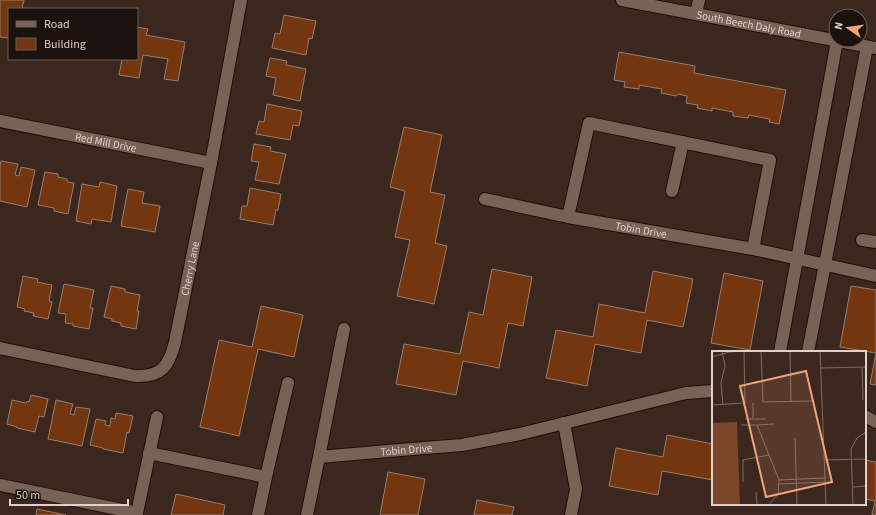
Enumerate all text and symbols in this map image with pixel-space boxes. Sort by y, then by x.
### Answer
street label: South Beech Daly Road [695,7,802,42]
legend [8,8,138,60]
north arrow [828,8,868,48]
text: Road [44,16,70,33]
text: N [831,21,847,31]
text: Building [44,36,86,53]
street label: Red Mill Drive [74,129,138,156]
street label: Tobin Drive [614,218,668,242]
street label: Cherry Lane [177,239,203,297]
inset map [712,351,866,505]
street label: Tobin Drive [380,440,433,460]
scale bar [10,481,128,507]
text: 50 m [16,487,40,504]

